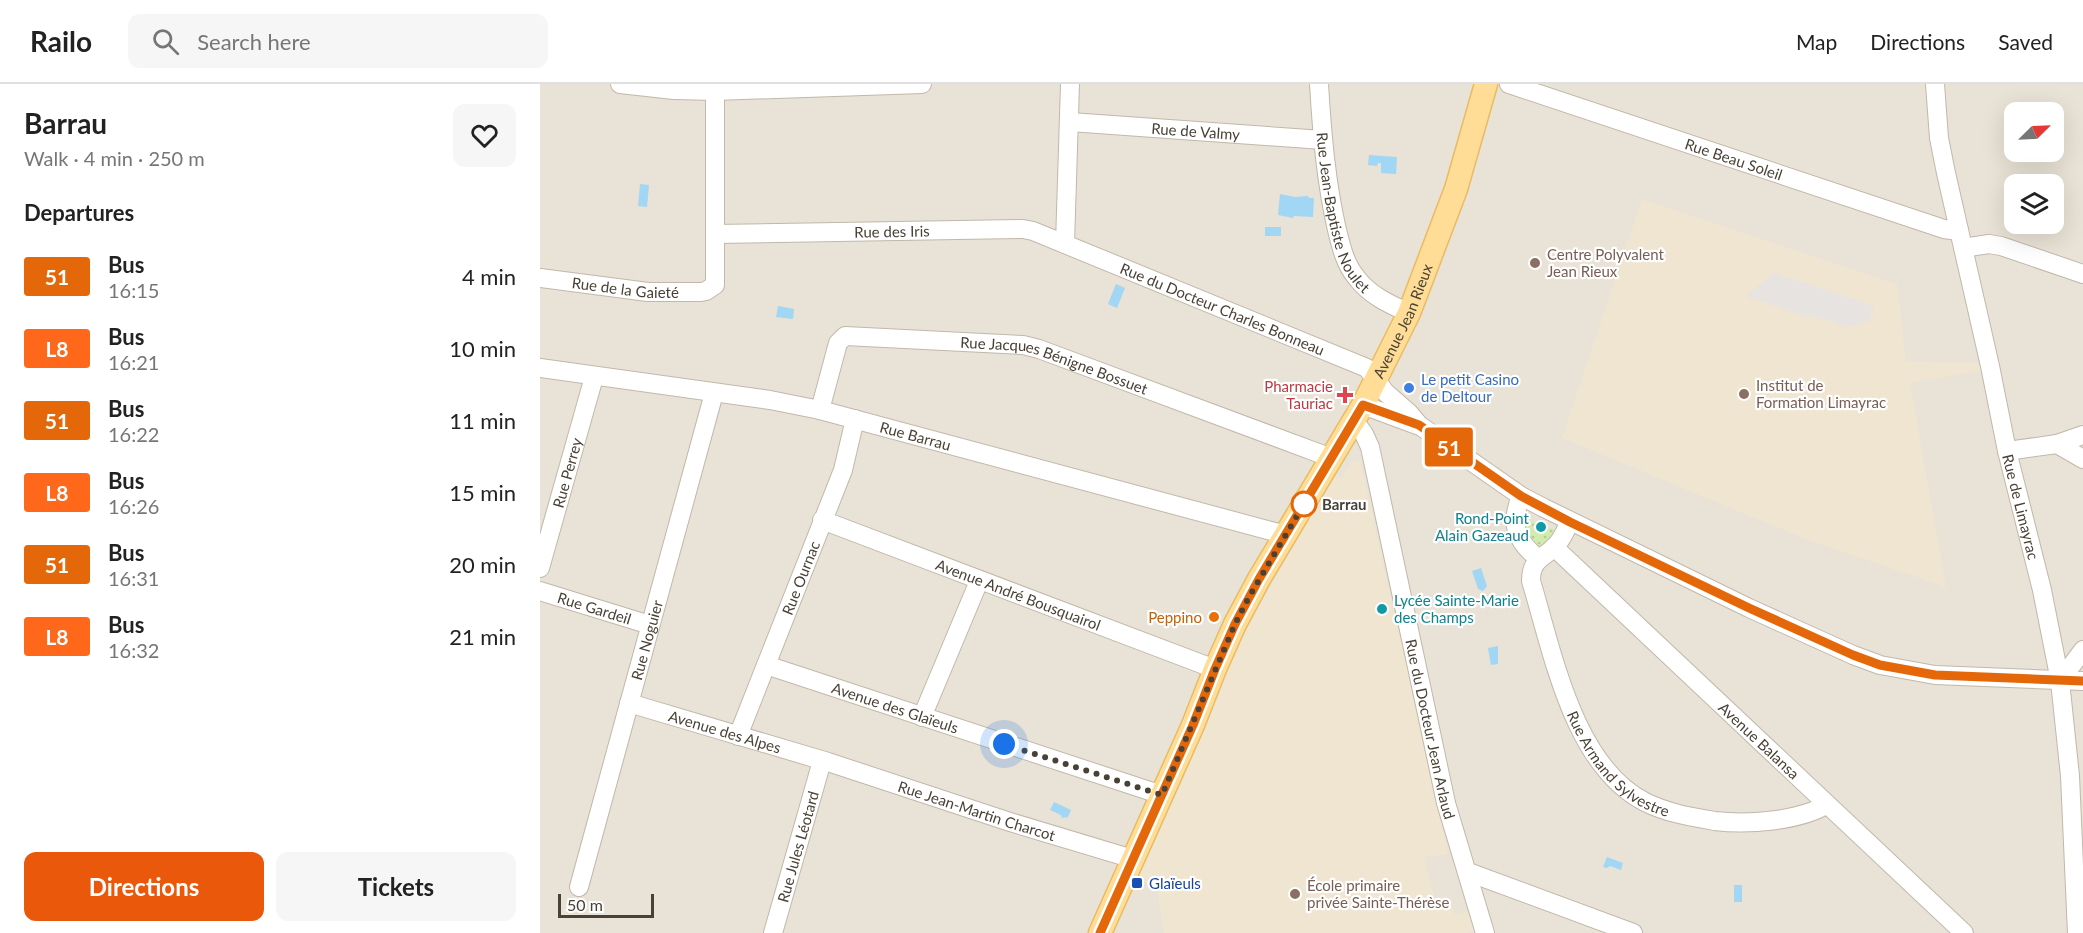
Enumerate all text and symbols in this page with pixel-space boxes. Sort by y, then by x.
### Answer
search box [128,14,548,68]
text: Railo [30,24,92,58]
icon: search [149,25,182,58]
text: Search here [197,28,311,55]
text: Map [1796,29,1837,54]
text: Directions [1870,29,1965,54]
text: Saved [1998,29,2053,54]
north arrow [2004,102,2064,162]
map controls [2004,102,2064,234]
button: heart [453,104,516,167]
text: Barrau [24,106,107,140]
street label: Rue de Valmy [1151,119,1241,143]
street label: Rue Jean-Baptiste Noulet [1313,131,1374,297]
street label: Rue Beau Soleil [1683,134,1785,184]
text: Walk · 4 min · 250 m [24,146,205,170]
button: layers [2004,174,2064,234]
text: Departures [24,199,134,226]
street label: Rue des Iris [854,222,930,241]
place label: Centre Polyvalent Jean Rieux [1547,245,1664,280]
text: Bus [108,251,144,278]
marker: Centre Polyvalent Jean Rieux [1528,256,1542,270]
street label: Rue du Docteur Charles Bonneau [1118,259,1327,359]
street label: Avenue Jean Rieux [1369,261,1436,381]
text: 4 min [462,263,516,290]
text: 51 [45,264,69,289]
street label: Rue de la Gaieté [571,273,679,301]
text: 16:15 [108,278,159,302]
text: Bus [108,323,144,350]
street label: Rue Jacques Bénigne Bossuet [960,333,1151,398]
text: 10 min [449,335,516,362]
text: L8 [45,336,69,361]
text: 16:21 [108,350,159,374]
place label: Le petit Casino de Deltour [1421,370,1519,405]
place label: Institut de Formation Limayrac [1756,376,1886,411]
place label: Pharmacie Tauriac [1264,377,1333,412]
marker: Le petit Casino de Deltour [1402,381,1416,395]
marker: Institut de Formation Limayrac [1737,387,1751,401]
marker: Pharmacie Tauriac [1338,388,1352,402]
text: Bus [108,395,144,422]
text: 11 min [449,407,516,434]
text: 51 [45,408,69,433]
street label: Rue Barrau [878,417,953,454]
text: 16:22 [108,422,159,446]
line badge: 51 [1422,428,1476,466]
street label: Rue Perrey [548,435,585,510]
text: 51 [1437,435,1461,460]
street label: Rue de Limayrac [1999,452,2043,561]
text: Bus [108,467,144,494]
text: 15 min [449,479,516,506]
text: L8 [45,480,69,505]
marker: Barrau [1291,491,1317,517]
text: 16:26 [108,494,159,518]
place label: Barrau [1322,495,1367,513]
place label: Rond-Point Alain Gazeaud [1435,509,1530,544]
marker: Rond-Point Alain Gazeaud [1534,520,1548,534]
street label: Rue Ournac [778,538,823,617]
text: Bus [108,539,144,566]
text: 20 min [449,551,516,578]
text: 51 [45,552,69,577]
street label: Avenue André Bousquairol [933,555,1103,634]
text: 16:31 [108,566,159,590]
street label: Rue Gardeil [555,588,634,628]
place label: Lycée Sainte-Marie des Champs [1394,591,1519,626]
street label: Rue Noguier [627,598,666,682]
marker: Lycée Sainte-Marie des Champs [1375,602,1389,616]
place label: Peppino [1148,608,1202,626]
marker: Peppino [1207,610,1221,624]
text: Bus [108,611,144,638]
text: 21 min [449,623,516,650]
text: L8 [45,624,69,649]
street label: Rue du Docteur Jean Arlaud [1402,637,1459,821]
text: 16:32 [108,638,159,662]
street label: Avenue des Glaïeuls [830,678,961,737]
street label: Avenue Balansa [1715,698,1803,782]
street label: Avenue des Alpes [667,706,783,757]
street label: Rue Armand Sylvestre [1564,708,1672,820]
your location [989,729,1019,759]
street label: Rue Jean-Martin Charcot [896,777,1058,844]
street label: Rue Jules Léotard [773,789,822,904]
button: Directions [24,852,264,921]
button: Tickets [276,852,516,921]
place label: Glaïeuls [1149,874,1201,892]
marker: Glaïeuls [1130,876,1144,890]
place label: École primaire privée Sainte-Thérèse [1307,876,1450,911]
marker: École primaire privée Sainte-Thérèse [1288,887,1302,901]
scale bar [558,891,654,918]
text: 50 m [567,895,603,914]

